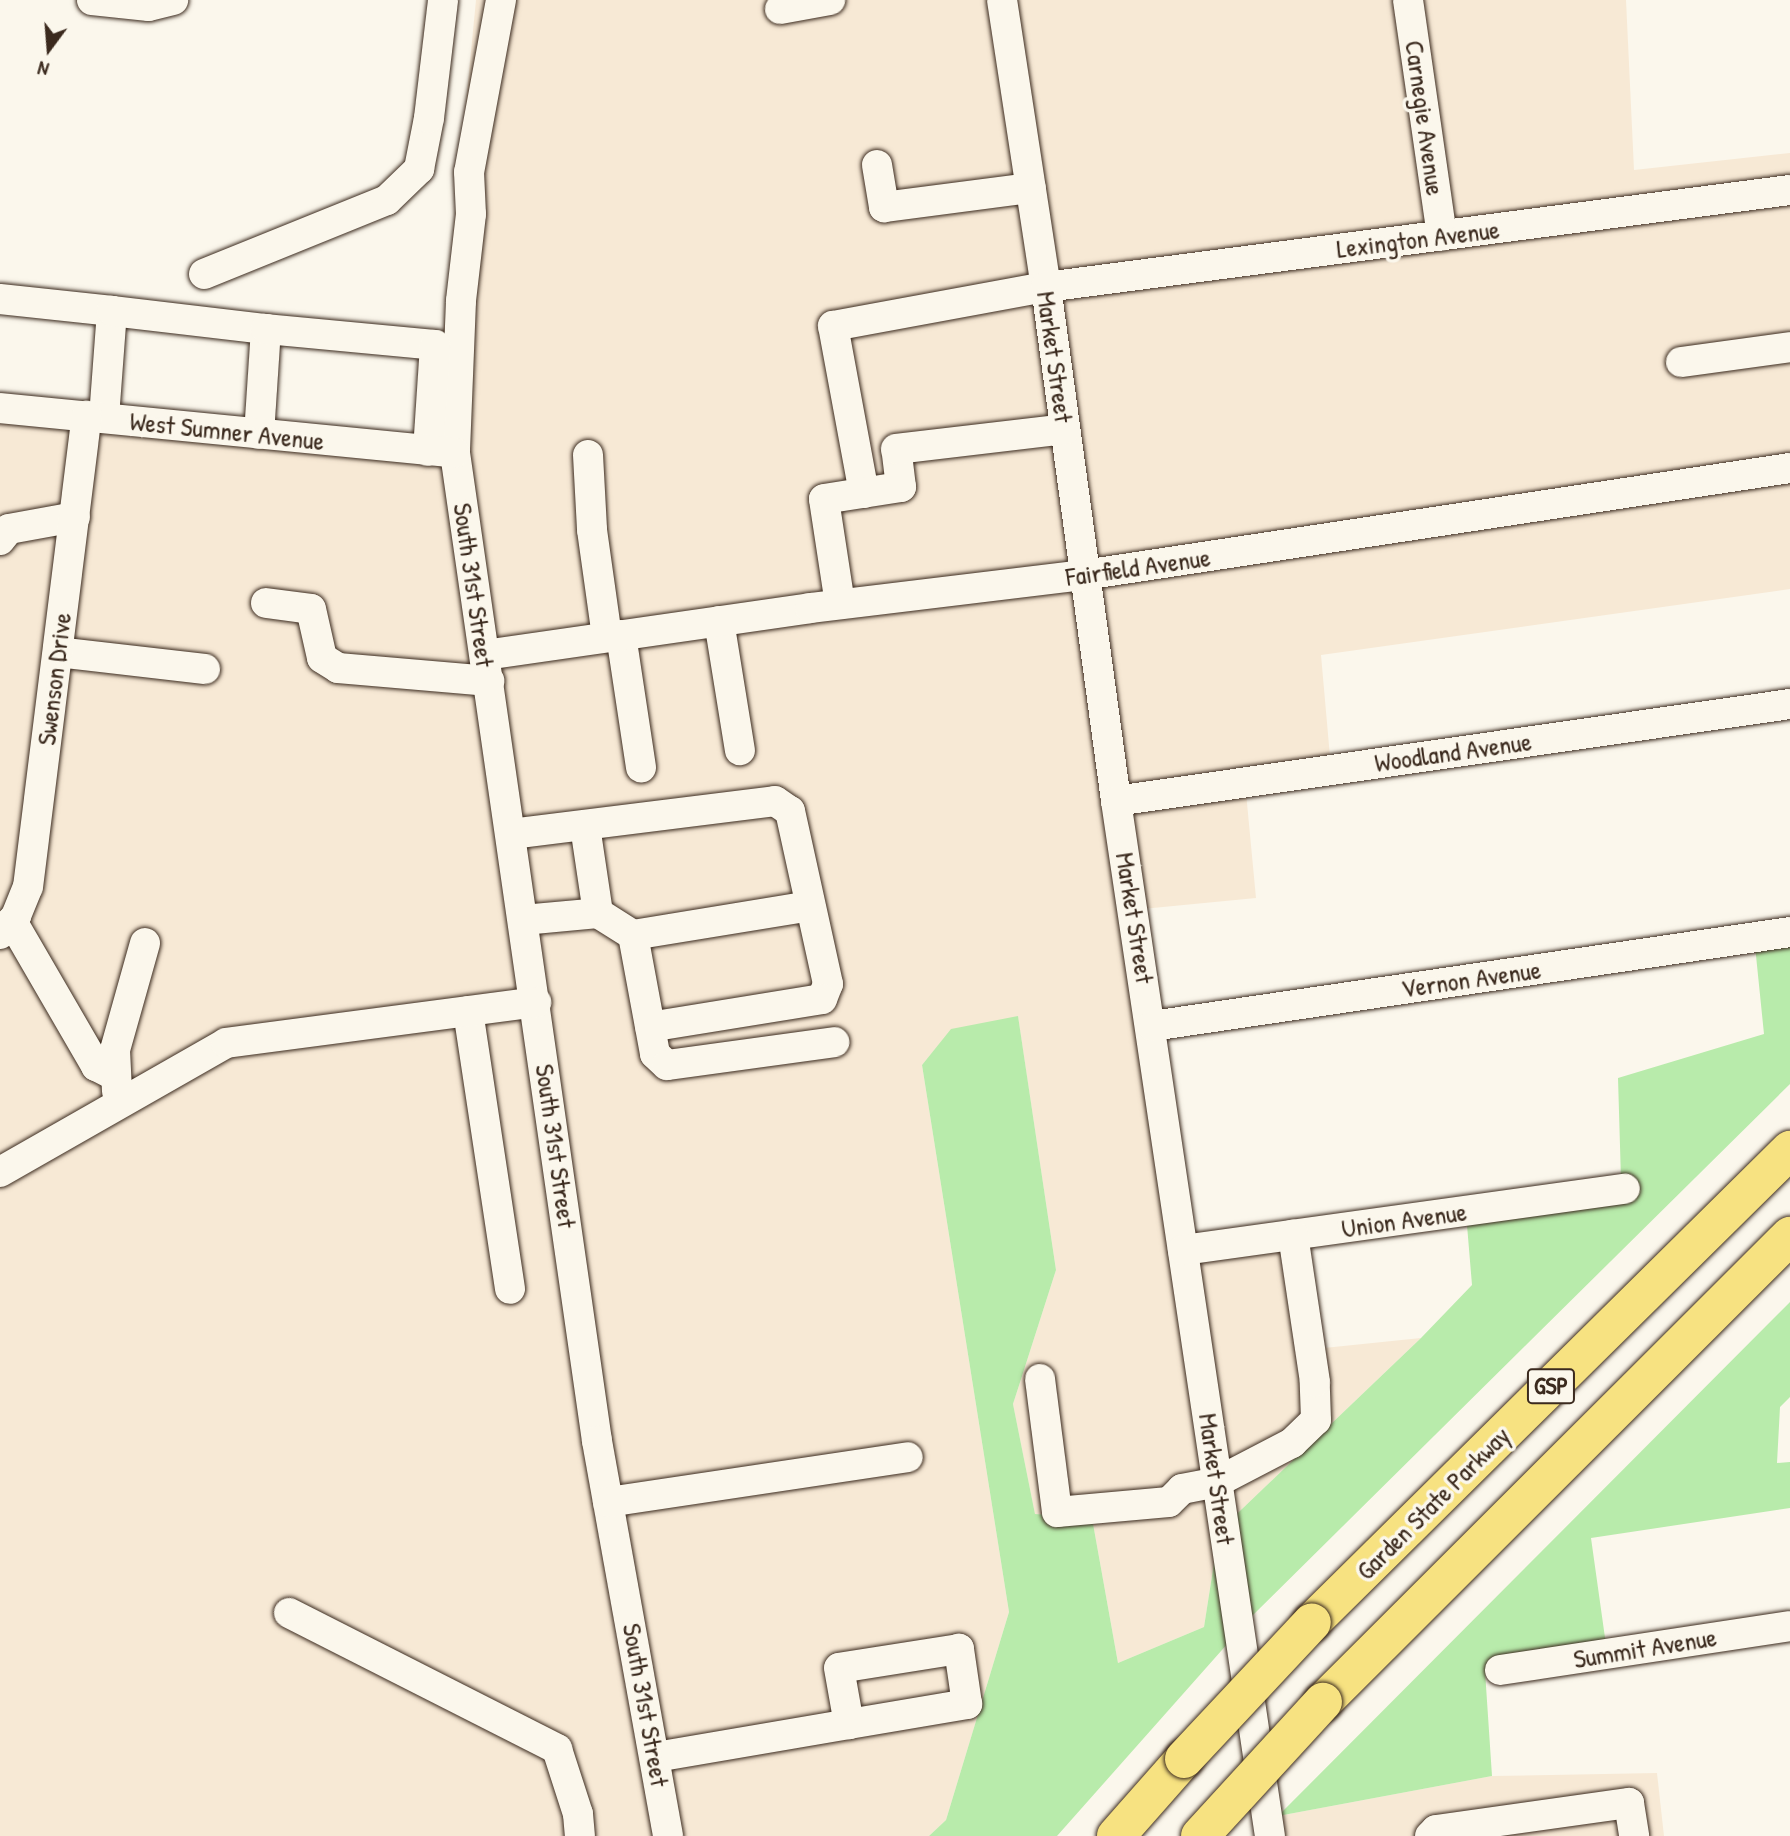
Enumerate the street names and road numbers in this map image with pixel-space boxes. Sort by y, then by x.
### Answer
street label: Carnegie Avenue [1399,38,1451,198]
street label: Lexington Avenue [1335,214,1501,264]
street label: Market Street [1030,289,1080,425]
street label: West Sumner Avenue [128,405,326,457]
street label: South 31st Street [447,501,501,669]
street label: Fairfield Avenue [1064,541,1212,593]
street label: Swenson Drive [30,611,78,747]
street label: Woodland Avenue [1373,726,1533,778]
street label: Market Street [1109,850,1161,986]
street label: Vernon Avenue [1399,954,1543,1004]
street label: South 31st Street [529,1062,583,1230]
street label: Union Avenue [1339,1196,1469,1244]
road number: GSP [1526,1366,1576,1406]
street label: Market Street [1192,1411,1242,1547]
street label: Garden State Parkway [1350,1420,1516,1586]
street label: South 31st Street [616,1621,676,1789]
street label: Summit Avenue [1571,1621,1719,1675]

